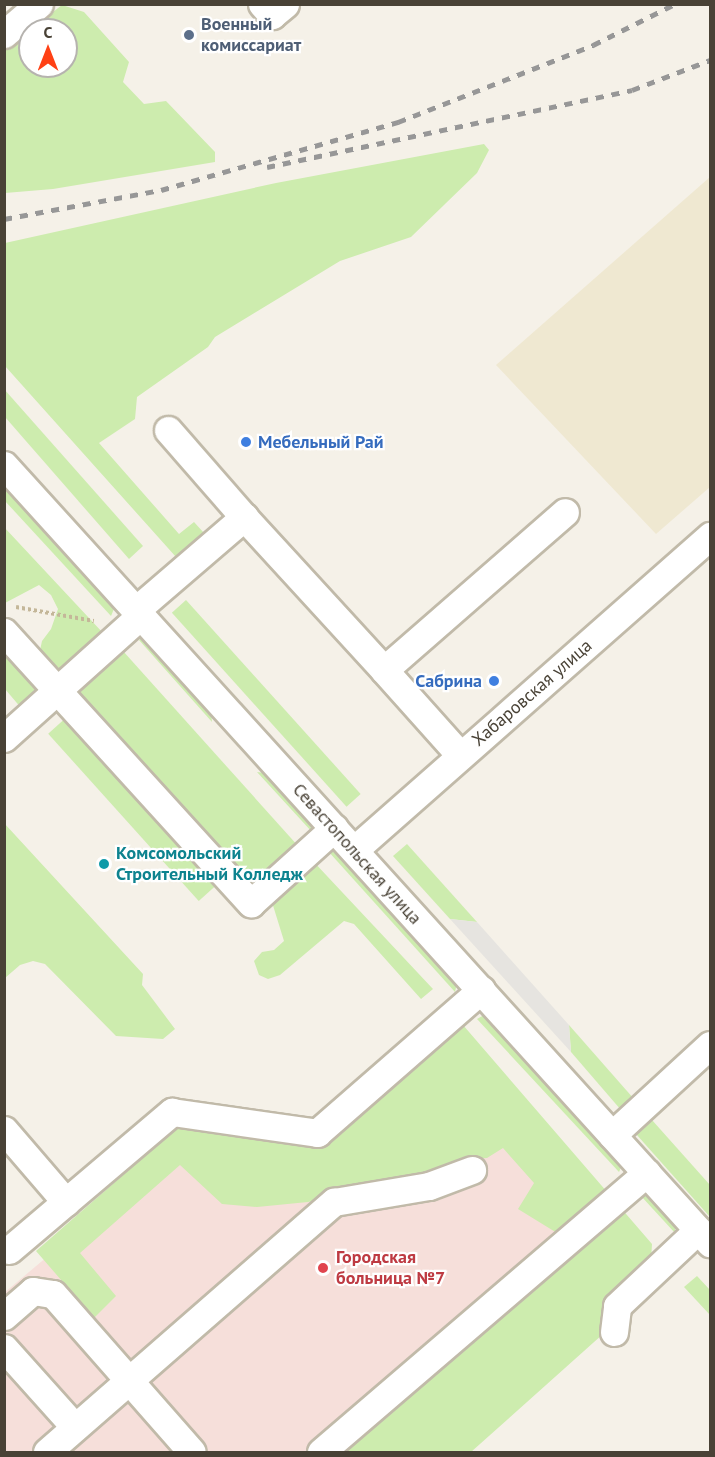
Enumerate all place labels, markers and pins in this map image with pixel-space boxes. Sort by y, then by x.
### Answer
place label: Военный комиссариат [201,14,301,57]
marker: Военный комиссариат [182,28,196,42]
place label: Мебельный Рай [258,431,384,453]
marker: Мебельный Рай [239,435,253,449]
place label: Сабрина [415,670,482,692]
marker: Сабрина [487,674,501,688]
place label: Комсомольский Строительный Колледж [116,843,303,886]
marker: Комсомольский Строительный Колледж [97,857,111,871]
place label: Городская больница №7 [336,1247,445,1290]
marker: Городская больница №7 [314,1259,332,1277]

